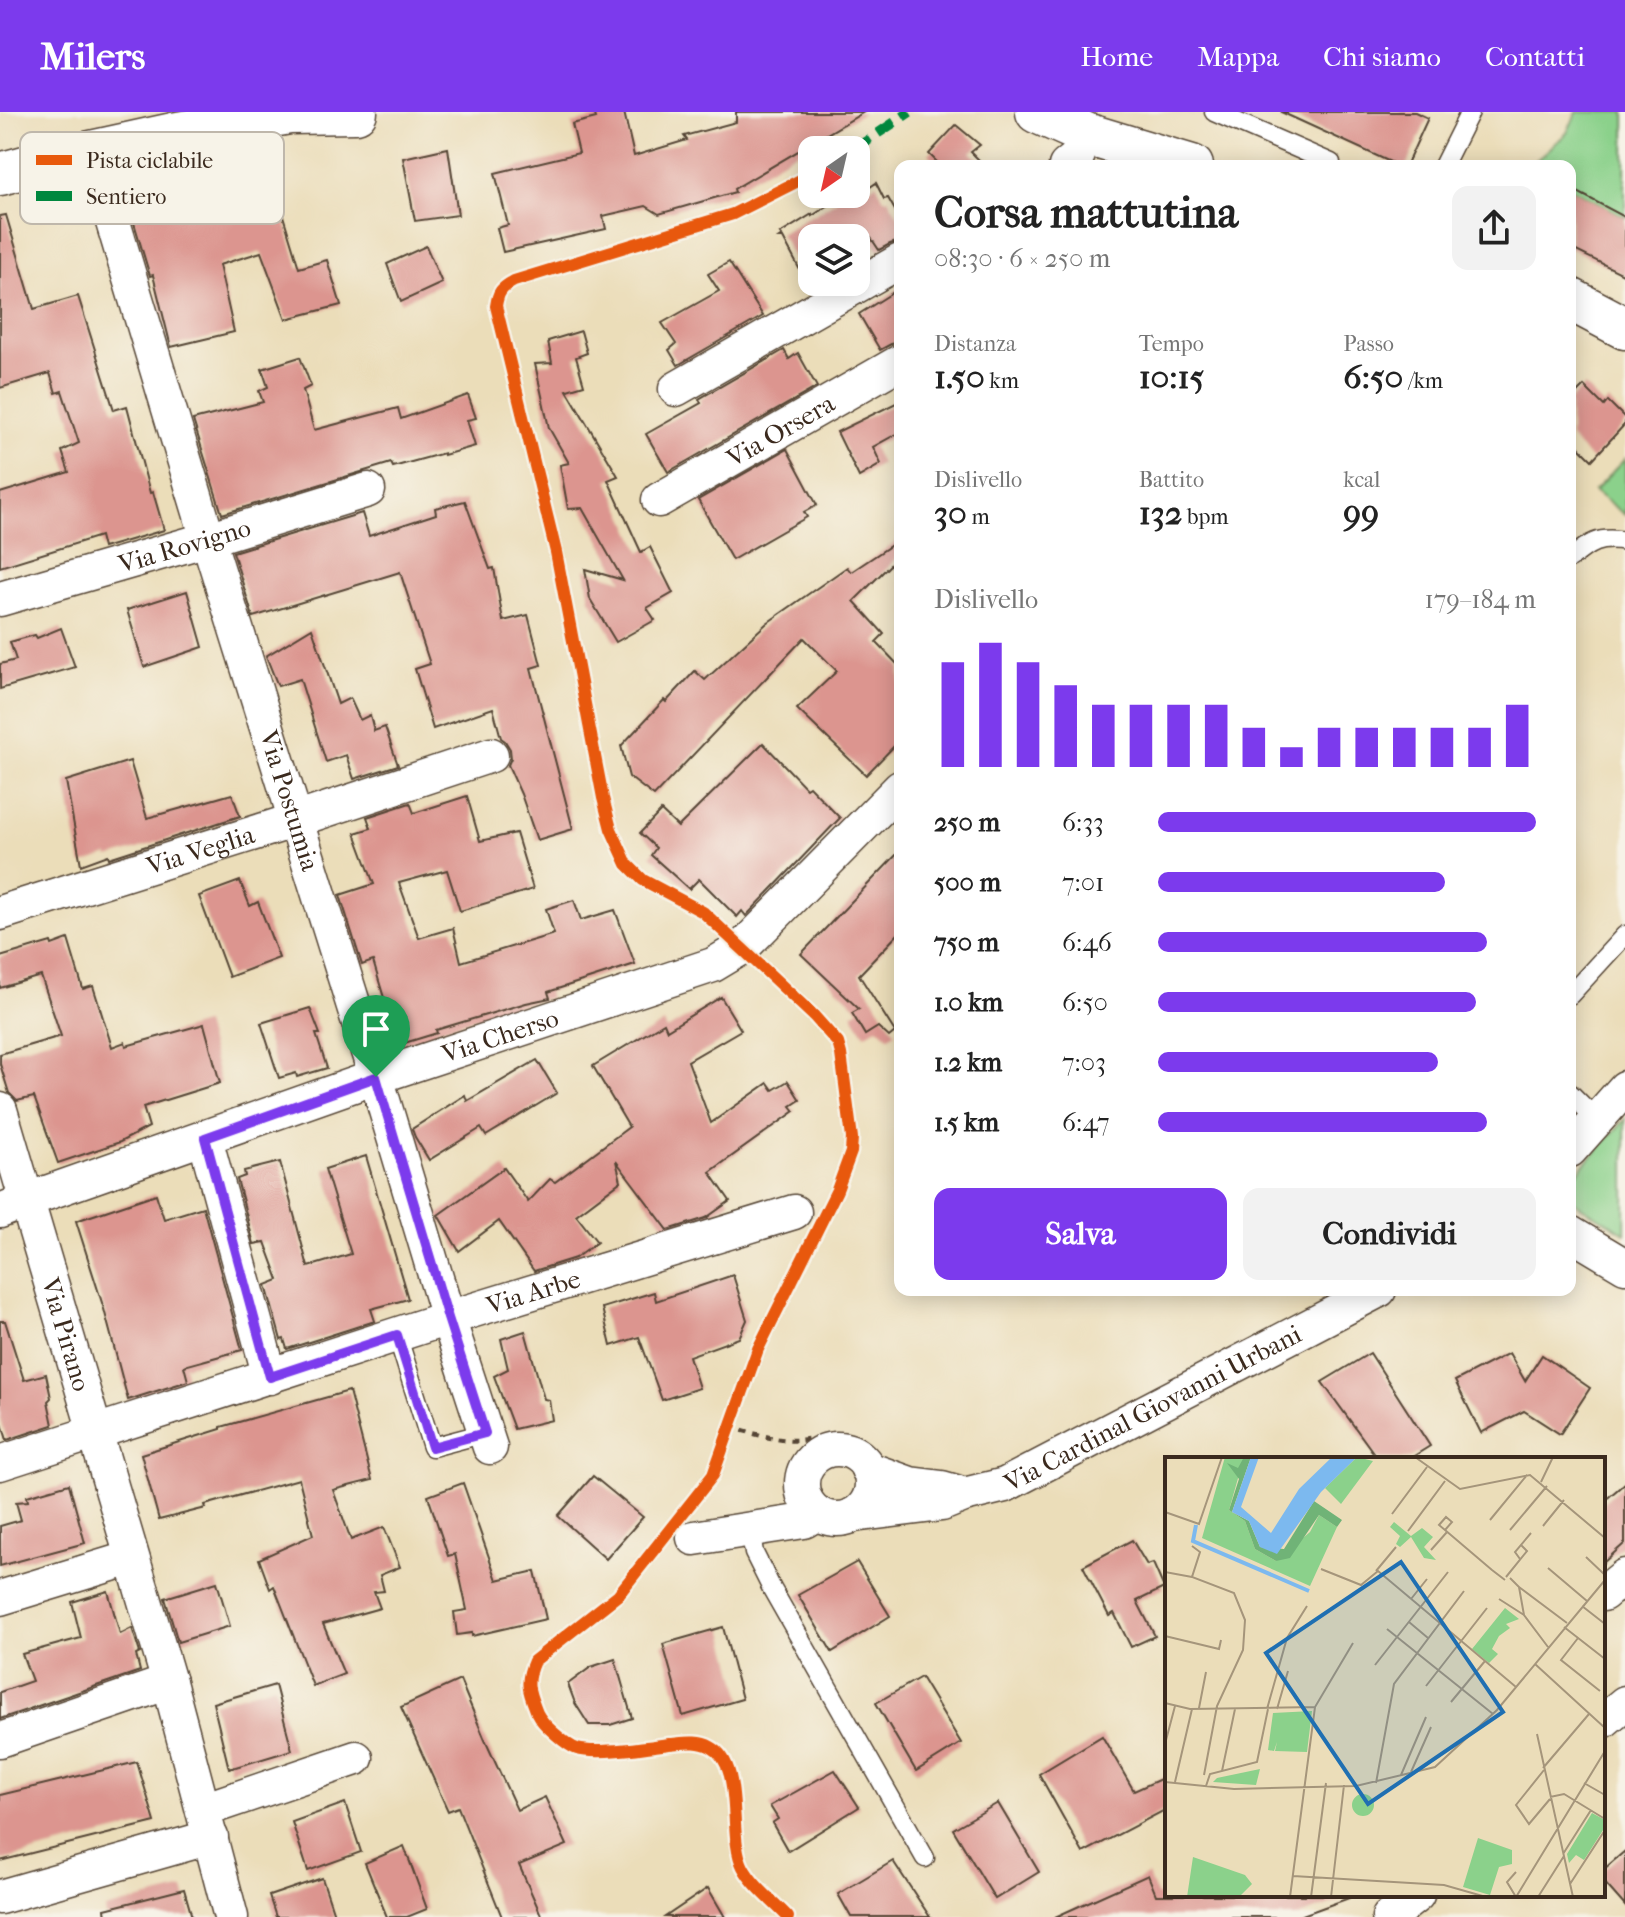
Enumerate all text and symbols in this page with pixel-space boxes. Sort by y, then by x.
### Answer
text: Milers [40,34,145,79]
text: Home [1080,40,1153,73]
text: Mappa [1197,40,1279,73]
text: Chi siamo [1323,40,1441,73]
text: Contatti [1485,40,1585,73]
legend [20,132,284,224]
north arrow [798,136,870,208]
map controls [798,136,870,296]
text: Pista ciclabile [86,148,213,174]
text: Sentiero [86,184,166,210]
button: share [1452,186,1536,270]
text: Corsa mattutina [934,187,1238,238]
button: layers [798,224,870,296]
text: 08:30 · 6 × 250 m [934,243,1110,274]
text: Distanza [934,331,1016,357]
text: Tempo [1139,331,1204,357]
text: Passo [1343,331,1394,357]
text: 1.50 [934,357,985,397]
text: 10:15 [1139,357,1204,397]
text: 6:50 [1343,357,1403,397]
text: km [985,368,1019,394]
text: /km [1403,368,1443,394]
street label: Via Orsera [720,387,841,474]
text: Dislivello [934,467,1022,493]
text: Battito [1139,467,1204,493]
text: kcal [1343,467,1380,493]
text: 30 [934,493,967,533]
text: 132 [1139,493,1182,533]
text: 99 [1343,493,1379,533]
text: m [967,504,990,530]
text: bpm [1182,504,1229,530]
street label: Via Rovigno [114,511,254,580]
text: Dislivello [934,584,1038,615]
text: 179–184 m [1424,584,1536,615]
street label: Via Postumia [253,726,326,875]
text: 250 m [934,807,1000,838]
text: 6:33 [1062,807,1104,838]
street label: Via Veglia [142,818,259,882]
text: 500 m [934,867,1001,898]
text: 7:01 [1062,867,1104,898]
text: 750 m [934,927,999,958]
text: 6:46 [1062,927,1112,958]
text: 1.0 km [934,987,1003,1018]
text: 6:50 [1062,987,1108,1018]
pin [342,995,410,1077]
street label: Via Cherso [437,1002,562,1070]
icon: arrive [354,1007,398,1051]
text: 1.2 km [934,1047,1002,1078]
text: 7:03 [1062,1047,1106,1078]
text: 1.5 km [934,1107,999,1138]
text: 6:47 [1062,1107,1110,1138]
button: Salva [934,1188,1227,1280]
button: Condividi [1243,1188,1536,1280]
street label: Via Arbe [482,1263,584,1321]
street label: Via Pirano [35,1273,98,1395]
street label: Via Cardinal Giovanni Urbani [998,1318,1307,1499]
inset map [1165,1457,1605,1897]

